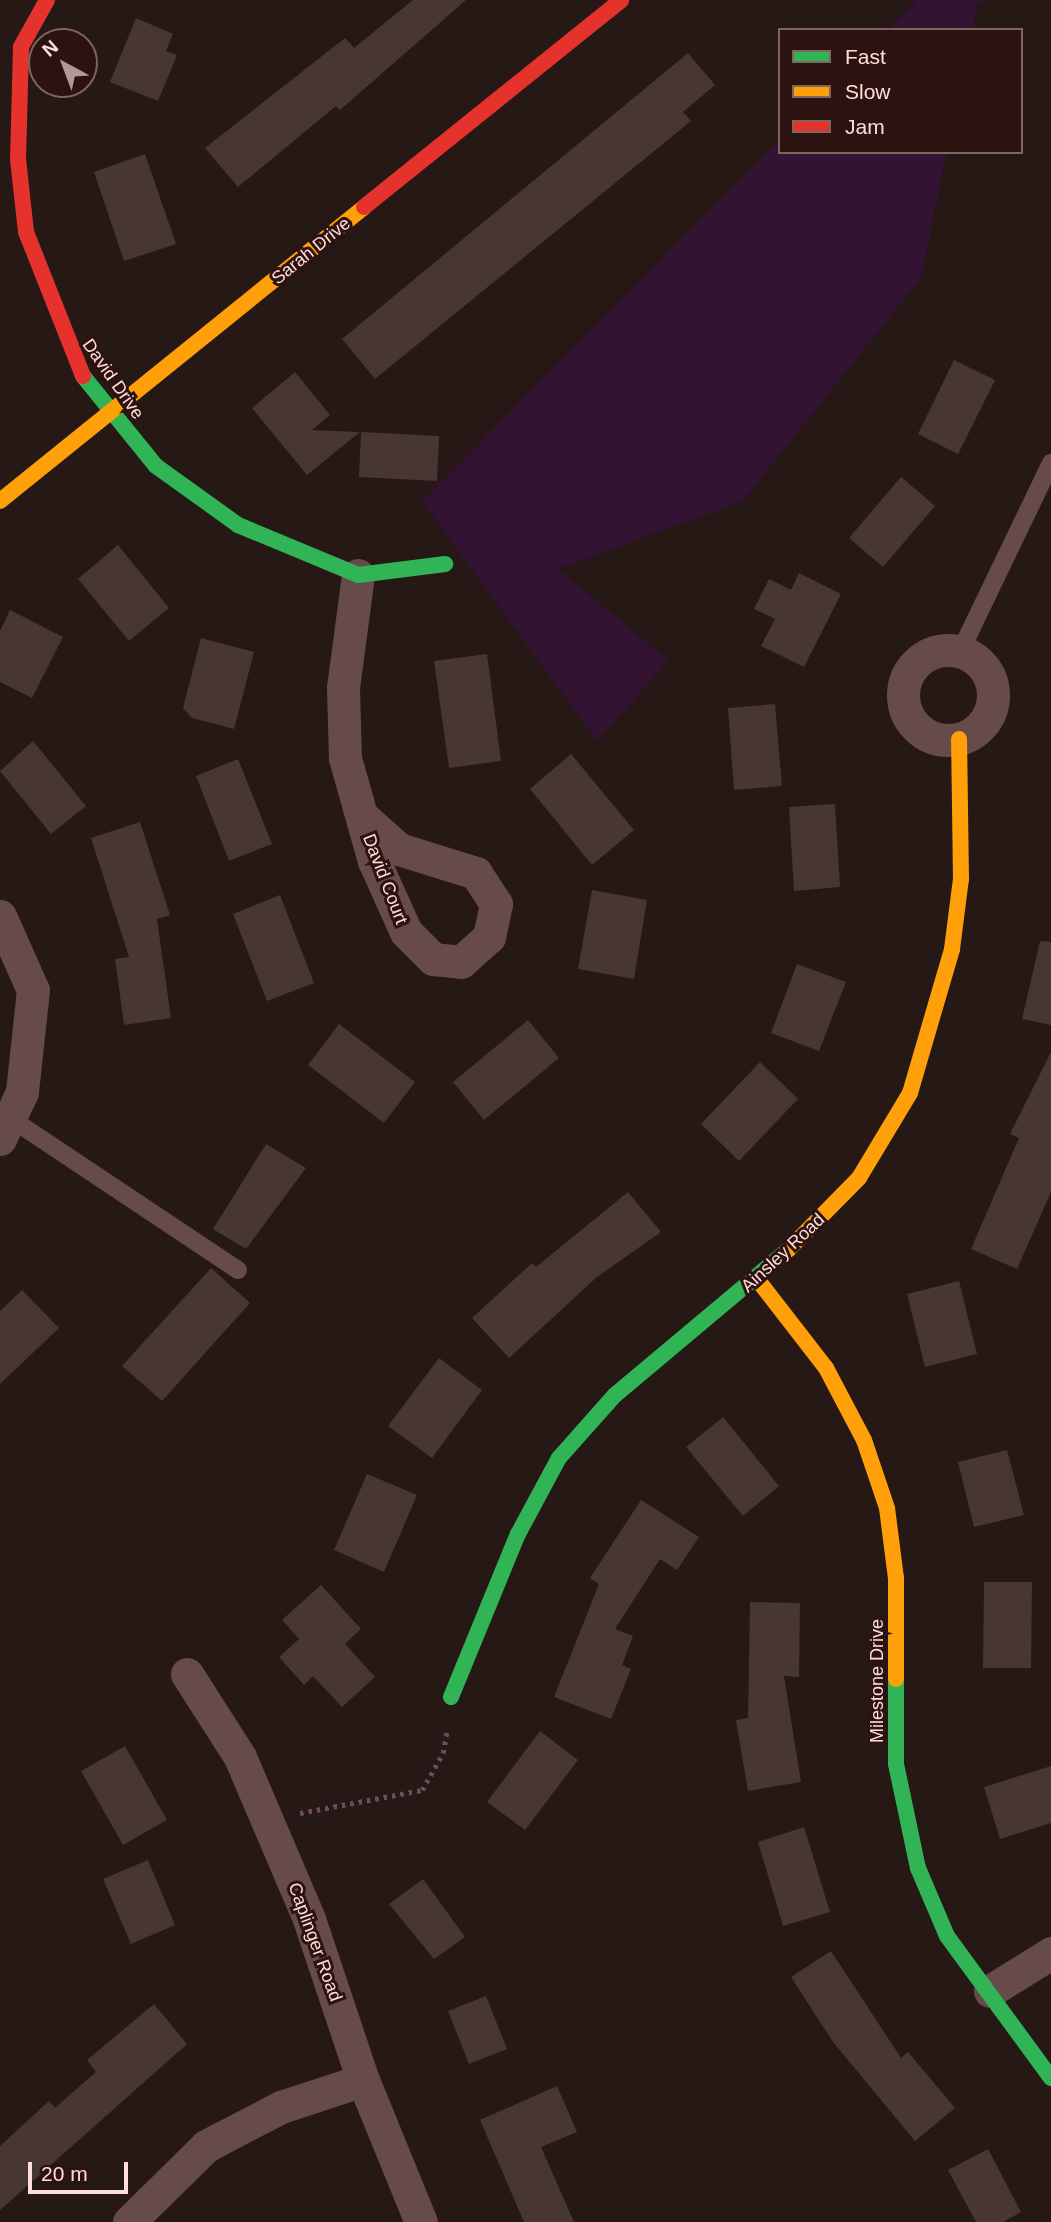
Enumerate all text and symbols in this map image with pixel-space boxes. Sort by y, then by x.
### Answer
north arrow [28,28,98,98]
legend [778,28,1023,154]
text: N [38,36,62,61]
text: Fast [845,45,886,68]
text: Slow [845,80,891,103]
text: Jam [845,115,885,138]
street label: Sarah Drive [267,213,355,289]
street label: David Drive [77,335,149,423]
street label: David Court [358,831,412,927]
street label: Ainsley Road [737,1209,829,1297]
street label: Milestone Drive [866,1619,888,1743]
street label: Caplinger Road [283,1880,347,2004]
scale bar [32,2148,131,2192]
text: 20 m [41,2162,88,2185]

